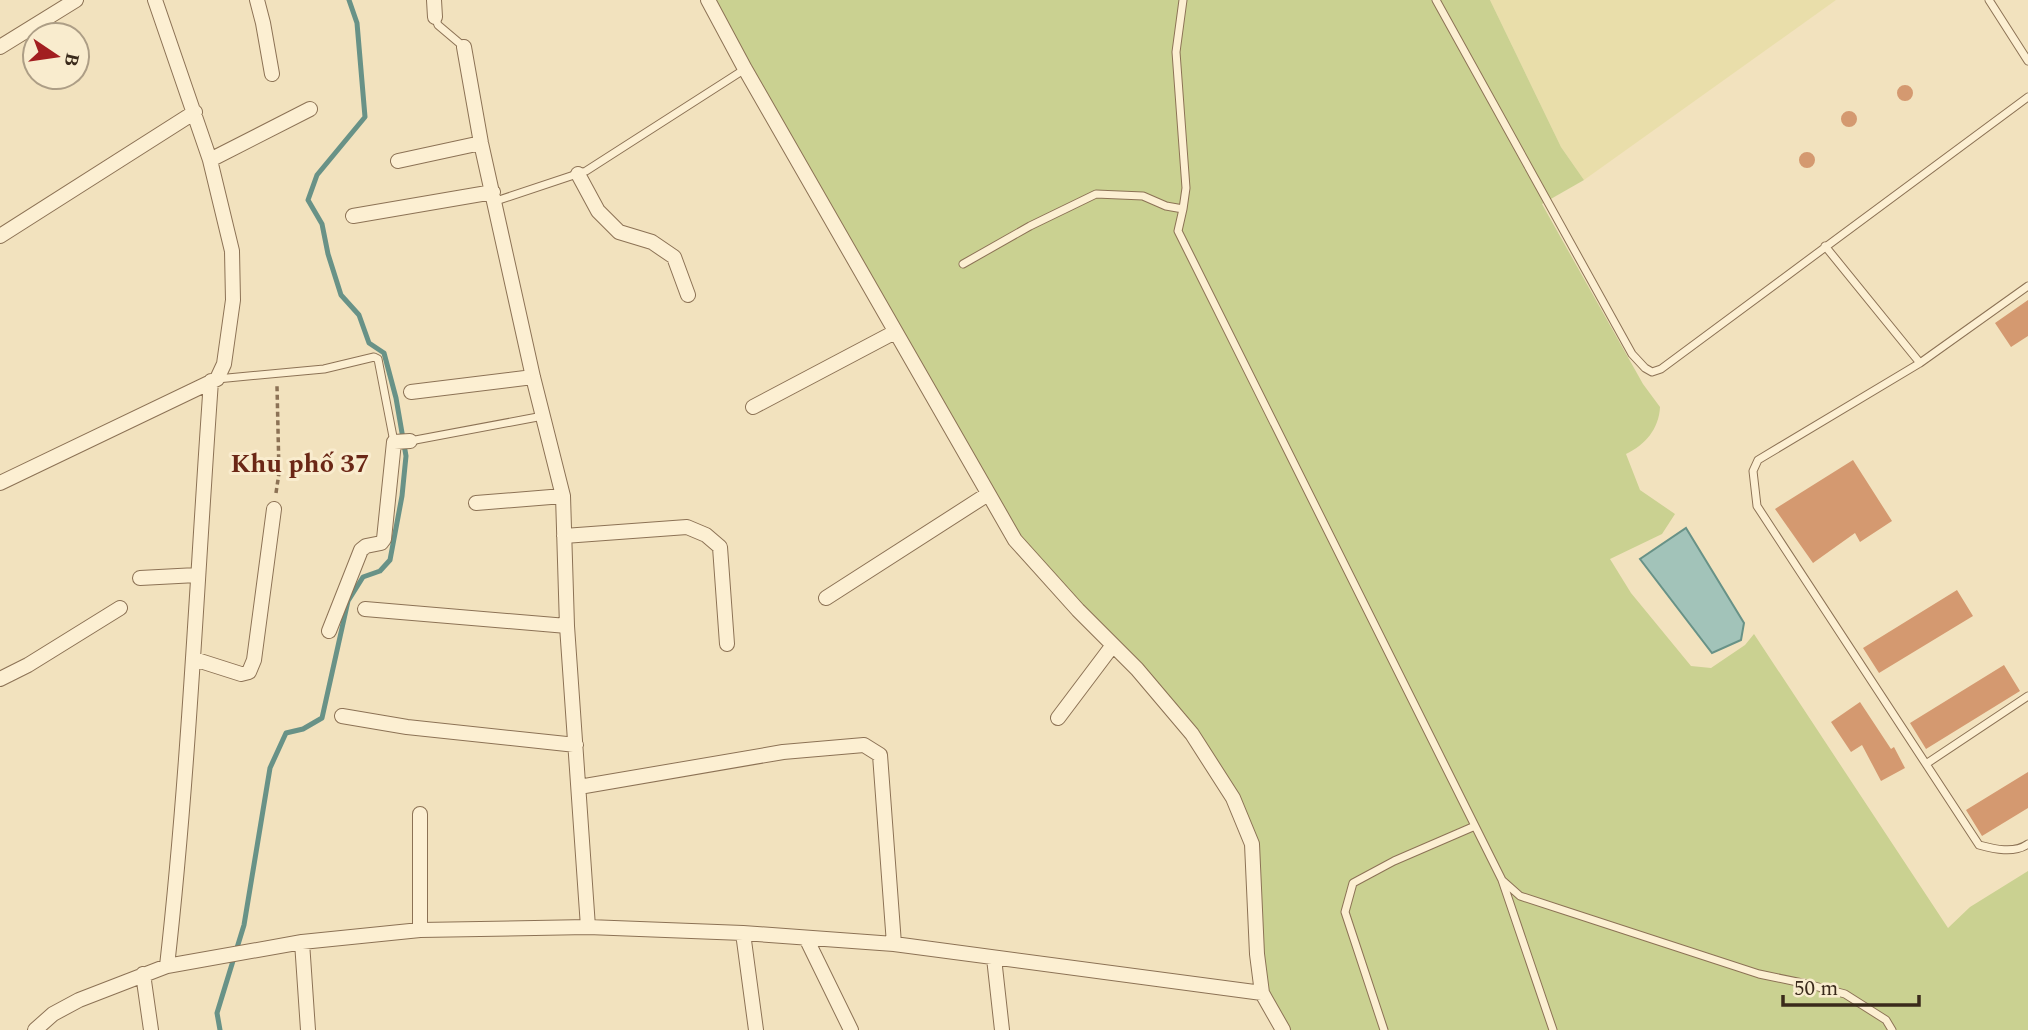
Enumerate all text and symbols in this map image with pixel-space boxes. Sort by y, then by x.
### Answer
north arrow [21,21,91,91]
text: B [55,50,87,69]
district label: Khu phố 37 [230,444,370,484]
scale bar [1783,964,1920,1008]
text: 50 m [1794,973,1838,1005]

